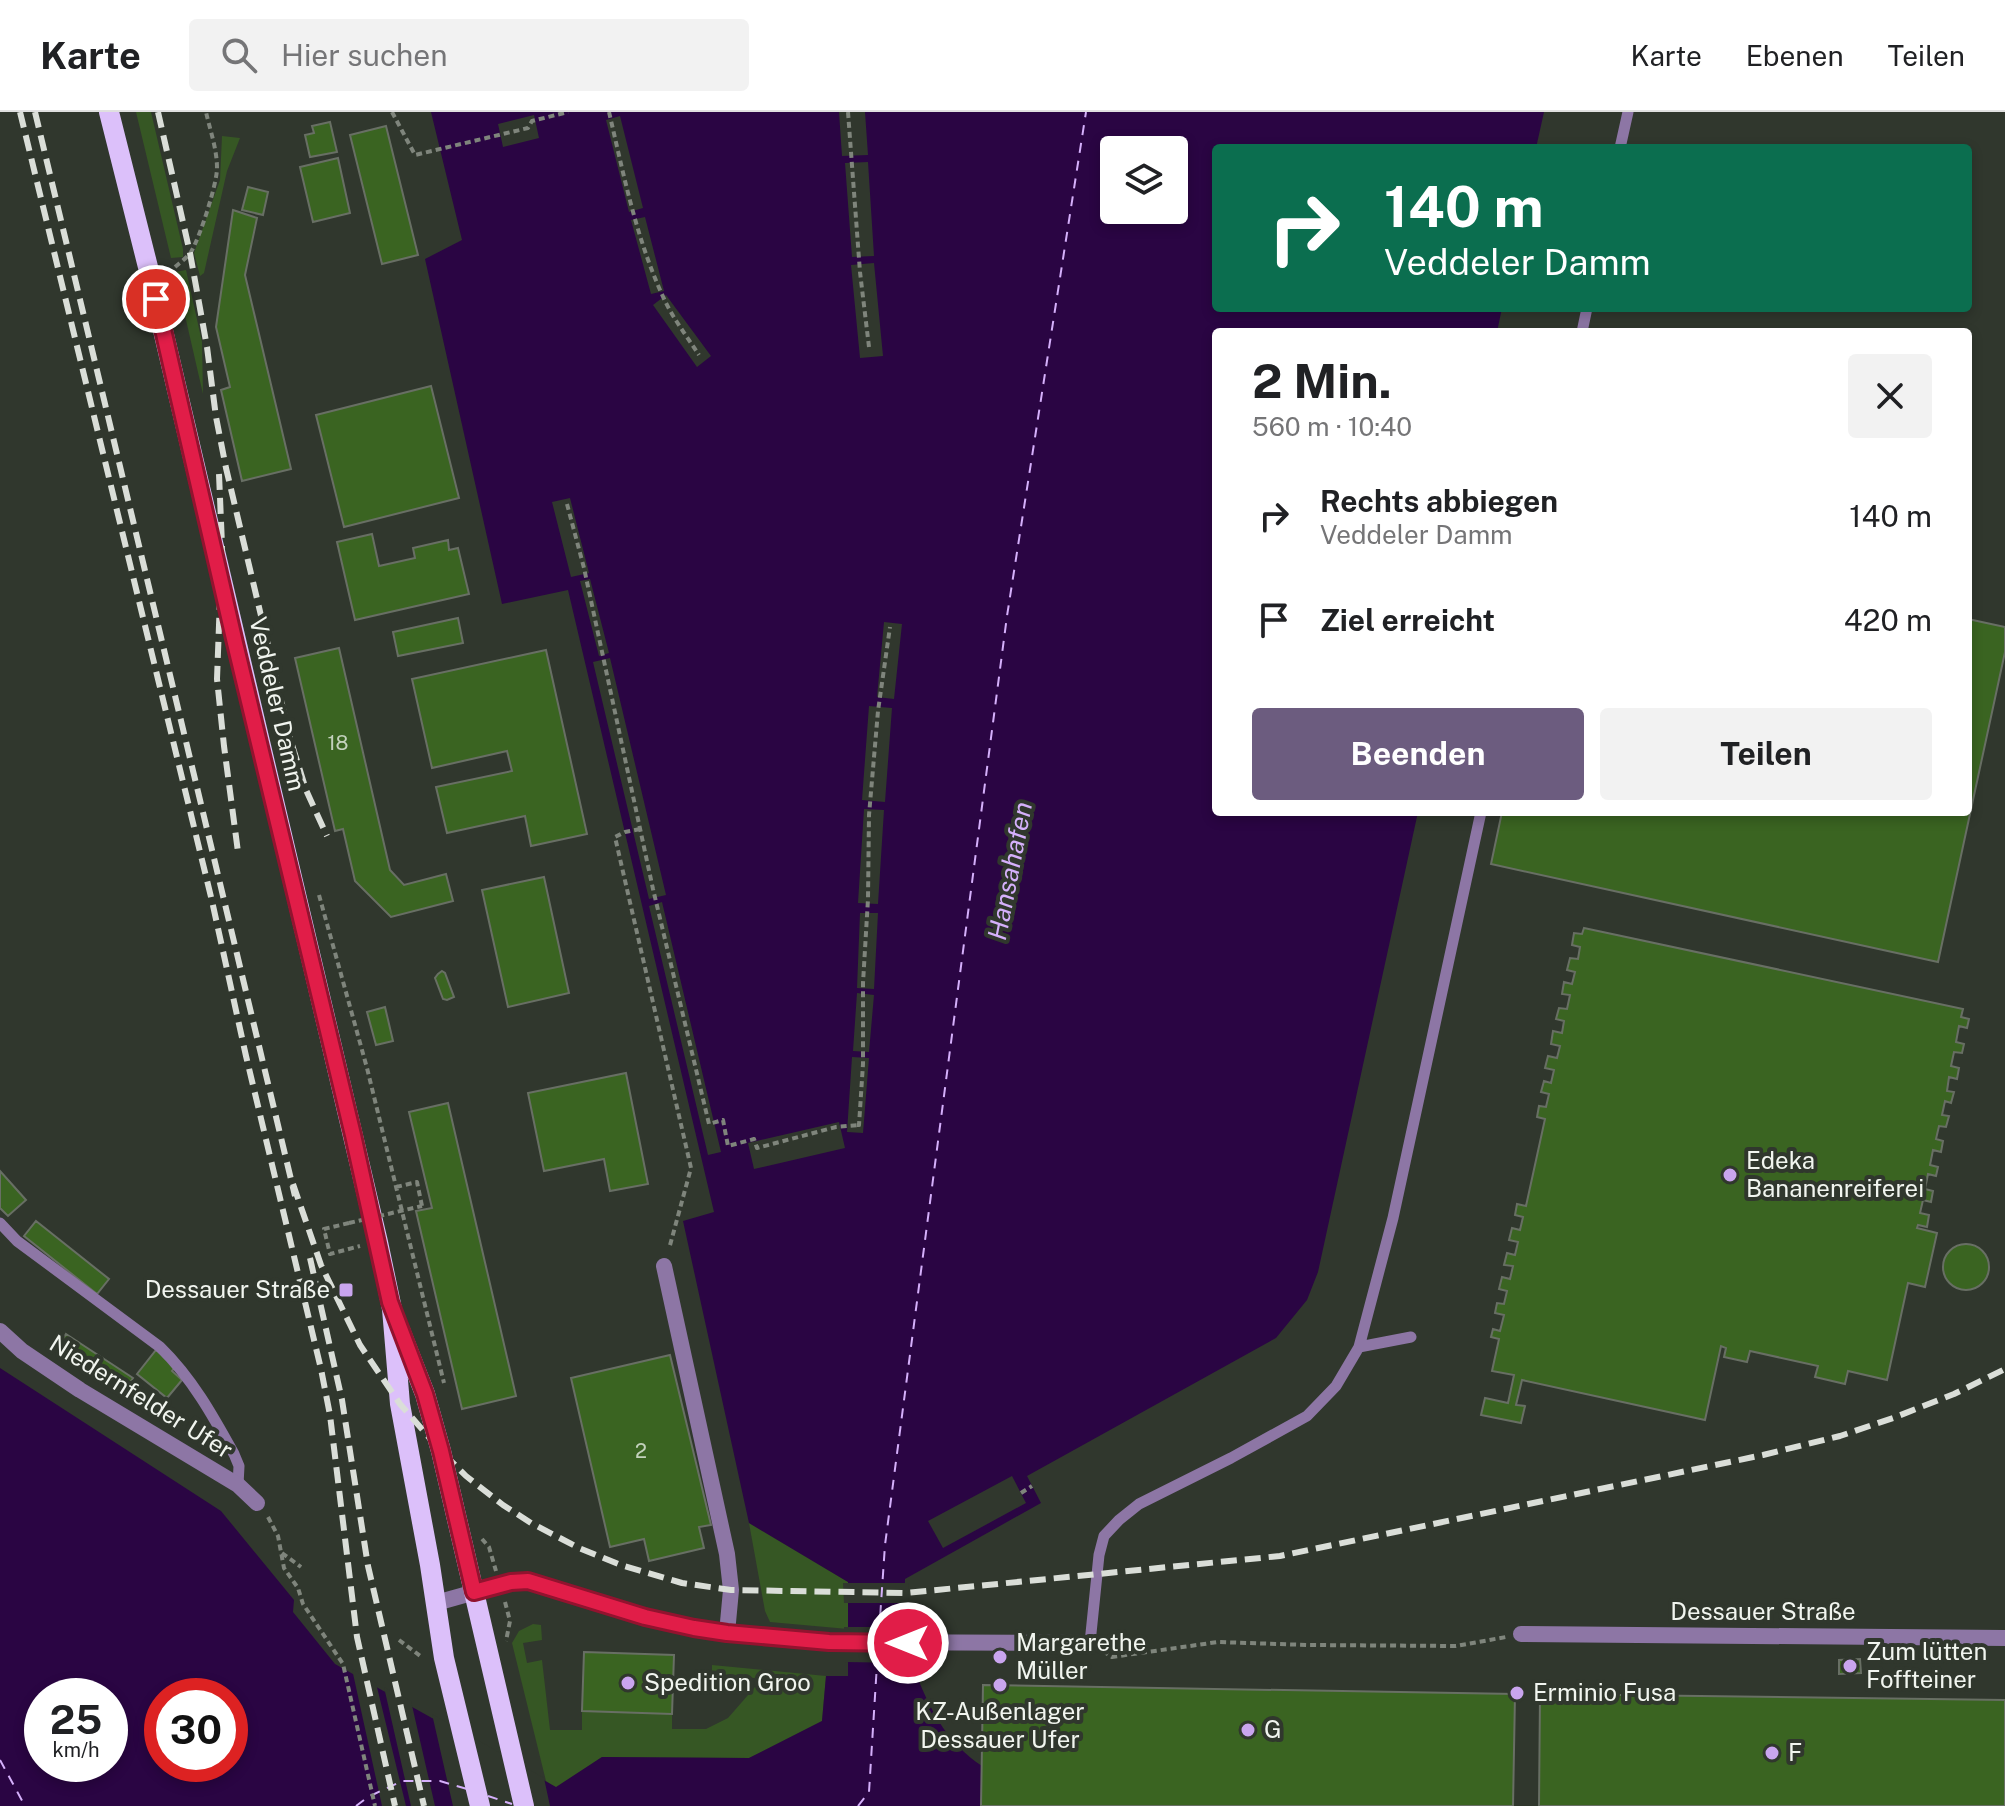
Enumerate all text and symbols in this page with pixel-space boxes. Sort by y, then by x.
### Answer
search box [189,19,749,91]
text: Karte [40,33,141,78]
icon: search [217,33,261,77]
text: Hier suchen [281,37,448,73]
text: Karte [1631,39,1702,72]
text: Ebenen [1746,39,1844,72]
text: Teilen [1888,39,1965,72]
map controls [1100,136,1188,224]
button: layers [1100,136,1188,224]
text: 140 m [1384,174,1544,240]
icon: right [1252,176,1356,280]
text: Veddeler Damm [1384,241,1651,283]
pin [122,265,190,333]
icon: arrive [134,277,178,321]
text: 2 Min. [1252,352,1392,409]
button: close [1848,354,1932,438]
text: 560 m · 10:40 [1252,411,1412,442]
text: Rechts abbiegen [1320,483,1558,519]
icon: right [1252,494,1296,538]
text: 140 m [1849,498,1932,534]
text: Veddeler Damm [1320,519,1513,550]
icon: arrive [1252,598,1296,642]
text: Ziel erreicht [1320,602,1495,638]
text: 420 m [1844,602,1932,638]
street label: Veddeler Damm [244,614,312,794]
button: Beenden [1252,708,1584,800]
button: Teilen [1600,708,1932,800]
house number: 18 [327,731,349,755]
water label: Hansahafen [981,799,1038,943]
place label: Edeka Bananenreiferei [1746,1146,1924,1202]
marker: Edeka Bananenreiferei [1721,1166,1739,1184]
place label: Dessauer Straße [145,1275,330,1303]
marker: Dessauer Straße [337,1281,355,1299]
street label: Niedernfelder Ufer [45,1329,238,1464]
house number: 2 [635,1439,647,1463]
street label: Dessauer Straße [1670,1597,1856,1625]
position arrow [866,1601,950,1685]
place label: Margarethe Müller [1016,1628,1146,1684]
place label: Zum lütten Foffteiner [1866,1637,1987,1693]
marker: Margarethe Müller [991,1648,1009,1666]
marker: Zum lütten Foffteiner [1841,1657,1859,1675]
place label: Spedition Groo [644,1668,811,1696]
marker: Spedition Groo [619,1674,637,1692]
marker: KZ-Außenlager Dessauer Ufer [991,1676,1009,1694]
speed limit sign: 30 [144,1678,248,1782]
place label: Erminio Fusa [1533,1678,1676,1706]
marker: Erminio Fusa [1508,1684,1526,1702]
text: 25 [50,1696,102,1743]
place label: KZ-Außenlager Dessauer Ufer [915,1697,1085,1753]
place label: G [1264,1715,1282,1743]
marker: G [1239,1721,1257,1739]
text: km/h [52,1738,100,1762]
place label: F [1788,1738,1802,1766]
marker: F [1763,1744,1781,1762]

